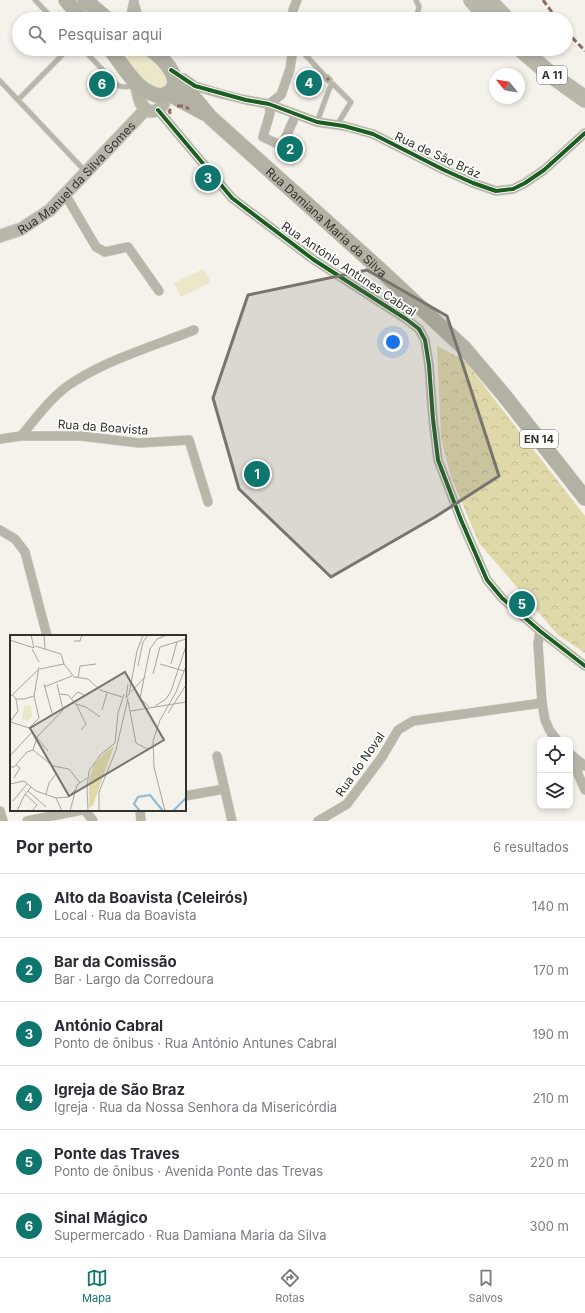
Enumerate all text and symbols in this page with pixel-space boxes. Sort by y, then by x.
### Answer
search box [12,12,573,56]
icon: search [26,23,48,45]
text: Pesquisar aqui [58,25,162,44]
road number: A 11 [537,66,567,84]
pin: 4 [296,68,322,98]
north arrow [489,68,525,104]
pin: 6 [89,69,115,99]
street label: Rua Manuel da Silva Gomes [14,118,138,237]
street label: Rua de São Bráz [393,128,483,182]
pin: 2 [277,134,303,164]
pin: 3 [195,163,221,193]
street label: Rua Damiana Maria da Silva [263,164,390,280]
street label: Rua António Antunes Cabral [279,218,419,320]
your location [383,332,403,352]
street label: Rua da Boavista [57,416,149,438]
road number: EN 14 [520,430,558,448]
pin: 1 [244,459,270,489]
pin: 5 [509,589,535,619]
inset map [10,635,186,811]
street label: Rua do Noval [332,729,388,799]
map controls [537,737,573,809]
button: locate [537,737,573,773]
button: layers [537,773,573,809]
text: Por perto [16,837,93,857]
text: 6 resultados [493,839,569,855]
text: Alto da Boavista (Celeirós) [54,888,248,907]
text: 1 [26,898,32,914]
text: 140 m [532,898,569,914]
text: Local · Rua da Boavista [54,907,197,923]
text: Bar da Comissão [54,952,177,971]
text: 2 [25,962,33,978]
text: 170 m [533,962,569,978]
text: Bar · Largo da Corredoura [54,971,214,987]
text: António Cabral [54,1016,163,1035]
text: 3 [25,1026,33,1042]
text: 190 m [532,1026,569,1042]
text: Ponto de ônibus · Rua António Antunes Cabral [54,1035,337,1051]
text: Igreja de São Braz [54,1080,185,1099]
text: 4 [25,1090,33,1106]
text: 210 m [533,1090,569,1106]
text: Igreja · Rua da Nossa Senhora da Misericórdia [54,1099,337,1115]
text: Ponte das Traves [54,1144,180,1163]
text: 5 [25,1154,33,1170]
text: 220 m [530,1154,569,1170]
text: Ponto de ônibus · Avenida Ponte das Trevas [54,1163,323,1179]
text: Sinal Mágico [54,1208,148,1227]
text: 6 [25,1218,33,1234]
text: 300 m [530,1218,569,1234]
text: Supermercado · Rua Damiana Maria da Silva [54,1227,327,1243]
tab: Mapa [82,1267,111,1305]
tab: Rotas [275,1267,304,1305]
tab: Salvos [469,1267,503,1305]

